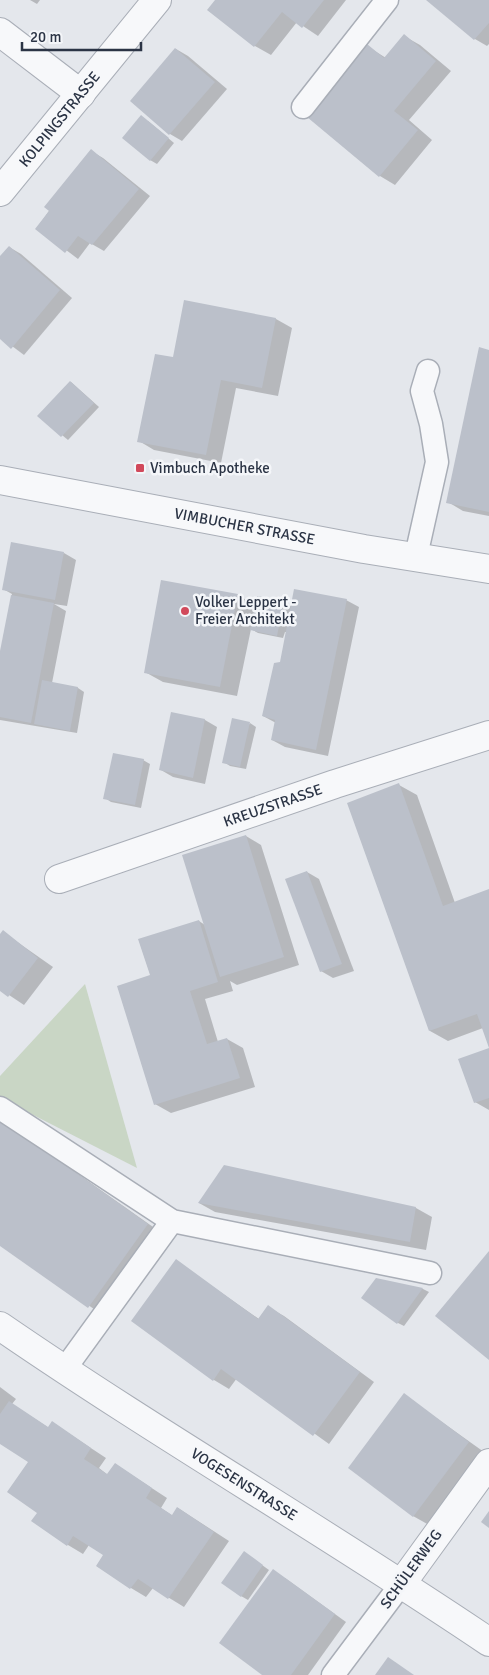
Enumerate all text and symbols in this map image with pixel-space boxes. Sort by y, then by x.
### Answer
scale bar [22,20,141,52]
text: 20 m [30,28,61,46]
street label: KOLPINGSTRASSE [15,68,104,171]
place label: Vimbuch Apotheke [150,459,270,477]
marker: Vimbuch Apotheke [134,462,146,474]
street label: VIMBUCHER STRASSE [173,504,317,549]
place label: Volker Leppert - Freier Architekt [195,593,297,628]
marker: Volker Leppert - Freier Architekt [179,605,191,617]
street label: KREUZSTRASSE [221,780,325,831]
street label: VOGESENSTRASSE [188,1444,301,1525]
street label: SCHÜLERWEG [376,1526,446,1612]

